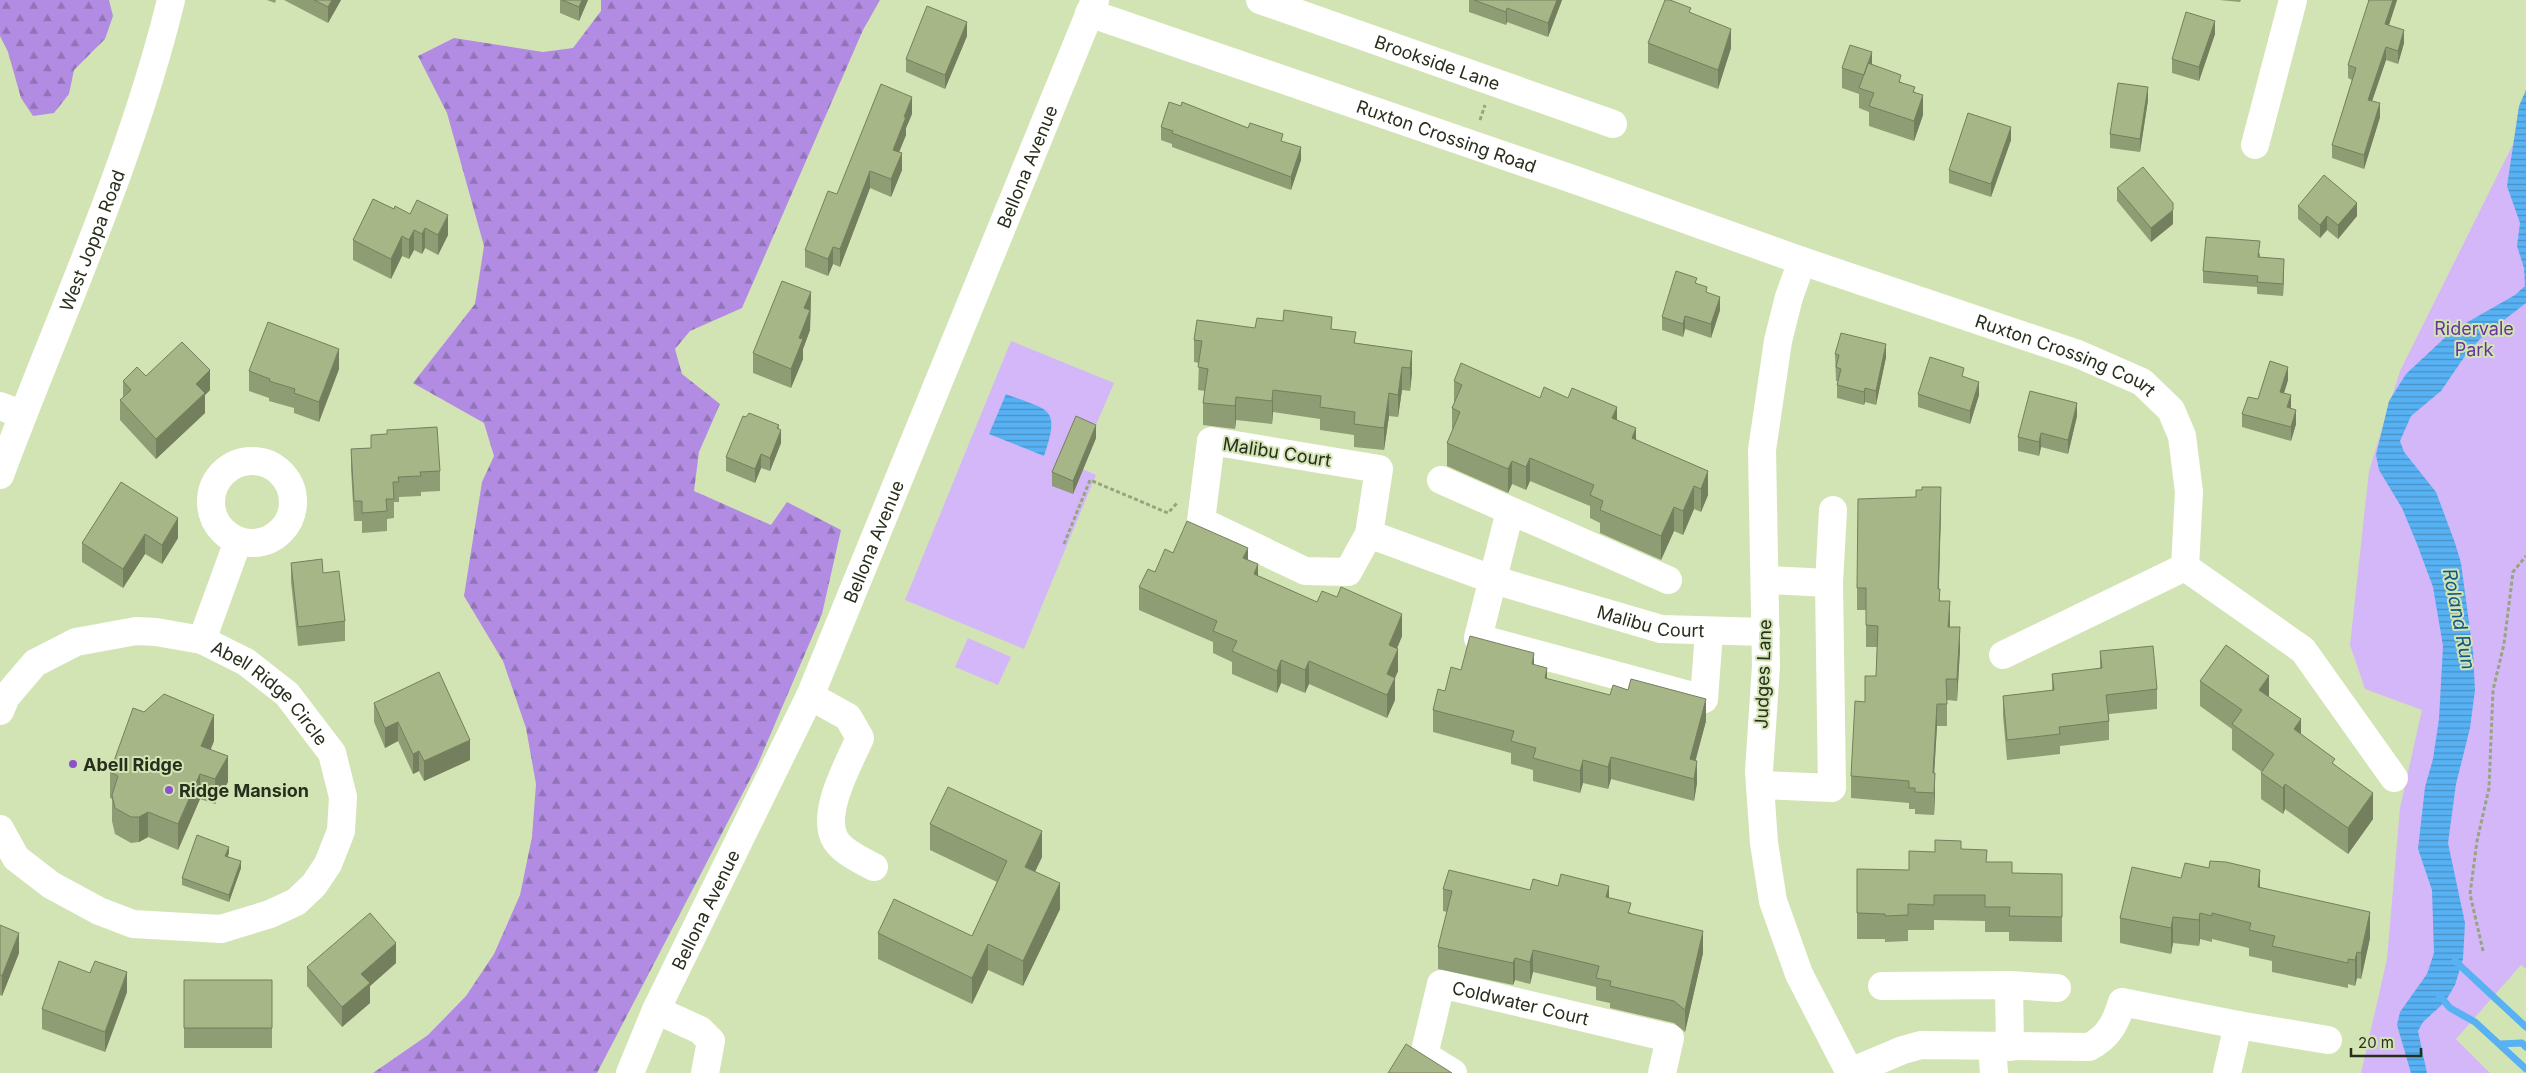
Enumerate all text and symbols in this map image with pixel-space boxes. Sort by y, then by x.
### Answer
street label: Brookside Lane [1372,31,1503,94]
street label: Ruxton Crossing Road [1354,95,1539,176]
street label: Bellona Avenue [992,102,1061,231]
street label: West Joppa Road [55,167,128,314]
street label: Ruxton Crossing Court [1973,310,2160,400]
park label: Ridervale Park [2434,318,2514,360]
street label: Malibu Court [1221,433,1333,471]
street label: Bellona Avenue [839,477,908,606]
water label: Roland Run [2438,566,2480,672]
street label: Malibu Court [1595,600,1705,641]
street label: Judges Lane [1751,619,1775,729]
street label: Abell Ridge Circle [208,636,333,749]
place label: Abell Ridge [83,754,183,775]
marker: Abell Ridge [67,758,79,770]
place label: Ridge Mansion [179,780,309,801]
marker: Ridge Mansion [163,784,175,796]
street label: Bellona Avenue [667,846,743,973]
street label: Coldwater Court [1450,977,1591,1029]
scale bar [2351,1026,2421,1058]
text: 20 m [2358,1033,2394,1052]

